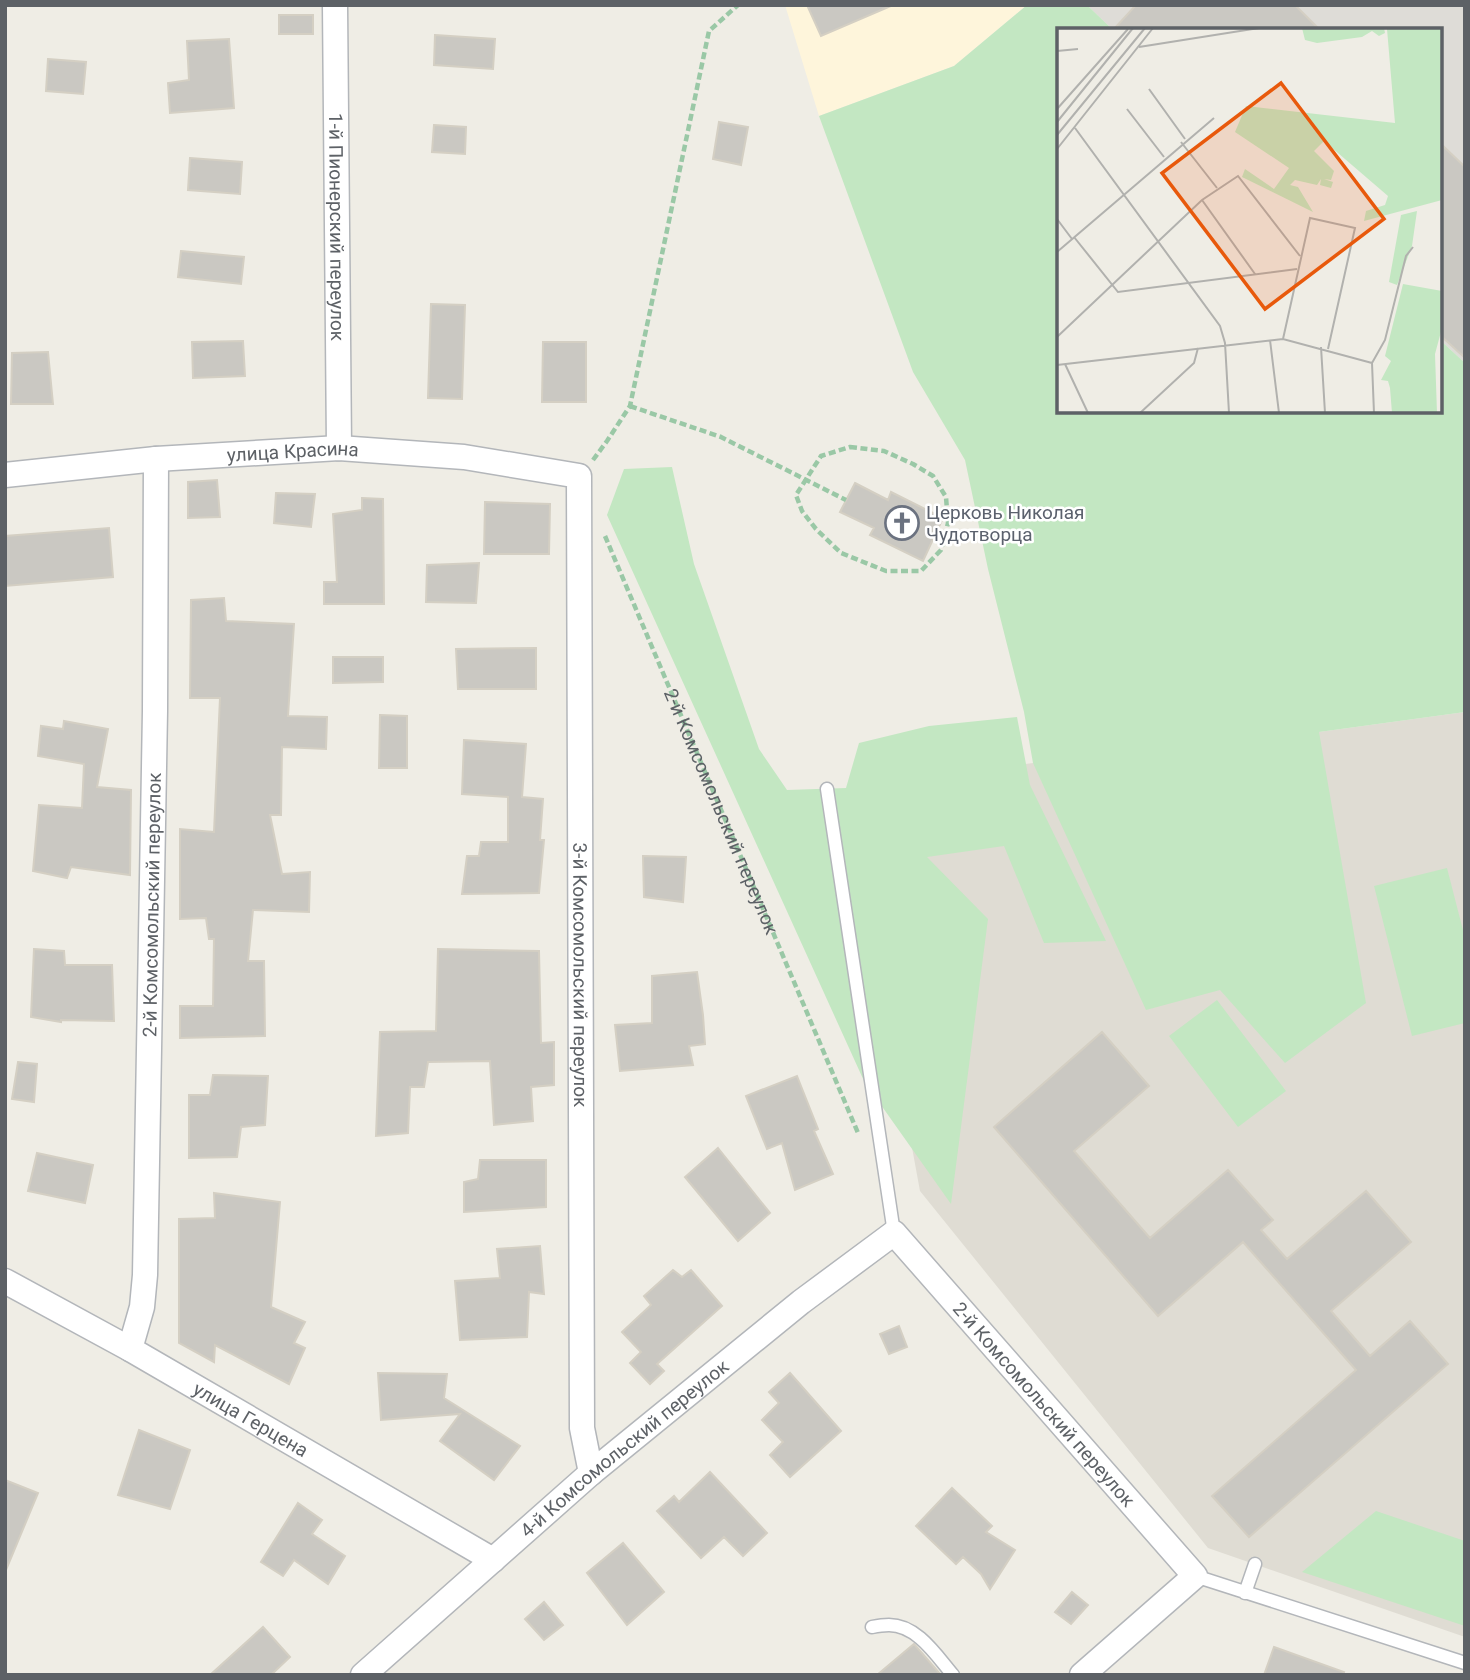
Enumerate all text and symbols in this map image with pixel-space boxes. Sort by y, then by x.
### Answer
inset map [1057,28,1442,413]
street label: 1-й Пионерский переулок [324,113,349,342]
street label: улица Красина [226,437,360,467]
place label: Церковь Николая Чудотворца [926,501,1084,546]
church icon: Церковь Николая Чудотворца [883,504,921,542]
street label: 2-й Комсомольский переулок [659,685,784,939]
street label: 2-й Комсомольский переулок [138,772,166,1037]
street label: 3-й Комсомольский переулок [568,843,592,1108]
street label: 2-й Комсомольский переулок [948,1297,1140,1512]
street label: 4-й Комсомольский переулок [516,1354,734,1542]
street label: улица Герцена [189,1377,312,1462]

